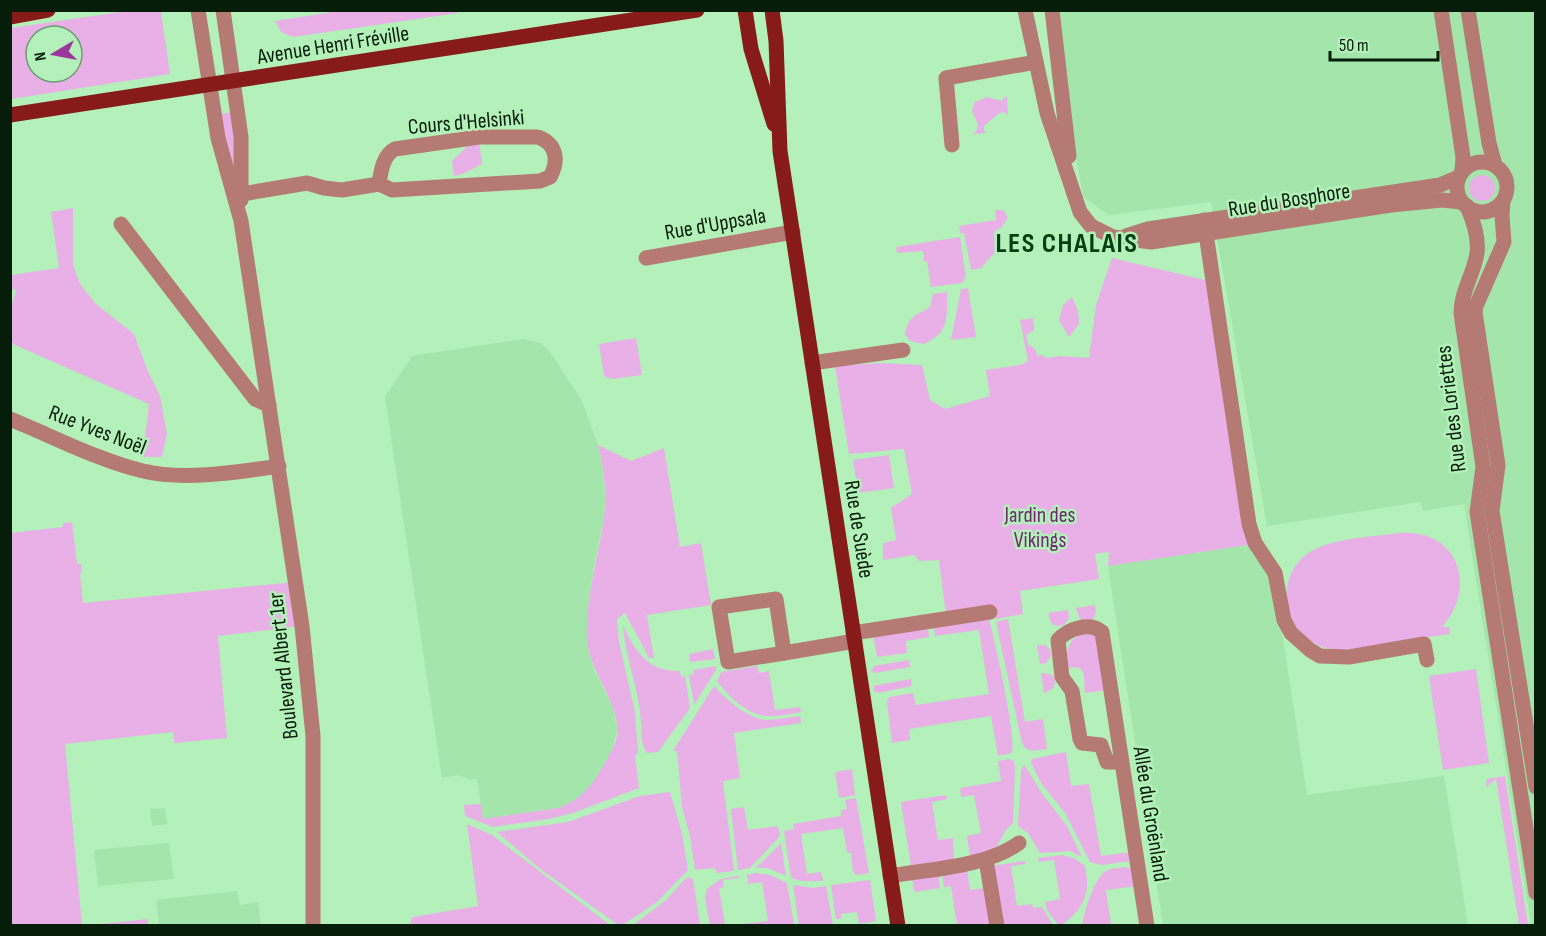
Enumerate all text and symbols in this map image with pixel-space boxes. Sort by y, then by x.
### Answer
street label: Avenue Henri Fréville [254,20,411,71]
north arrow [24,24,84,84]
scale bar [1330,24,1438,62]
text: 50 m [1339,35,1369,56]
text: N [31,50,51,62]
street label: Cours d'Helsinki [407,104,525,141]
street label: Rue du Bosphore [1226,178,1352,223]
street label: Rue d'Uppsala [663,202,768,247]
district label: LES CHALAIS [996,227,1138,260]
street label: Rue des Loriettes [1430,344,1473,474]
street label: Rue Yves Noël [45,399,150,461]
street label: Rue de Suède [837,478,880,580]
park label: Jardin des Vikings [1003,502,1076,554]
street label: Boulevard Albert 1er [262,591,305,741]
street label: Allée du Groënland [1126,744,1175,884]

